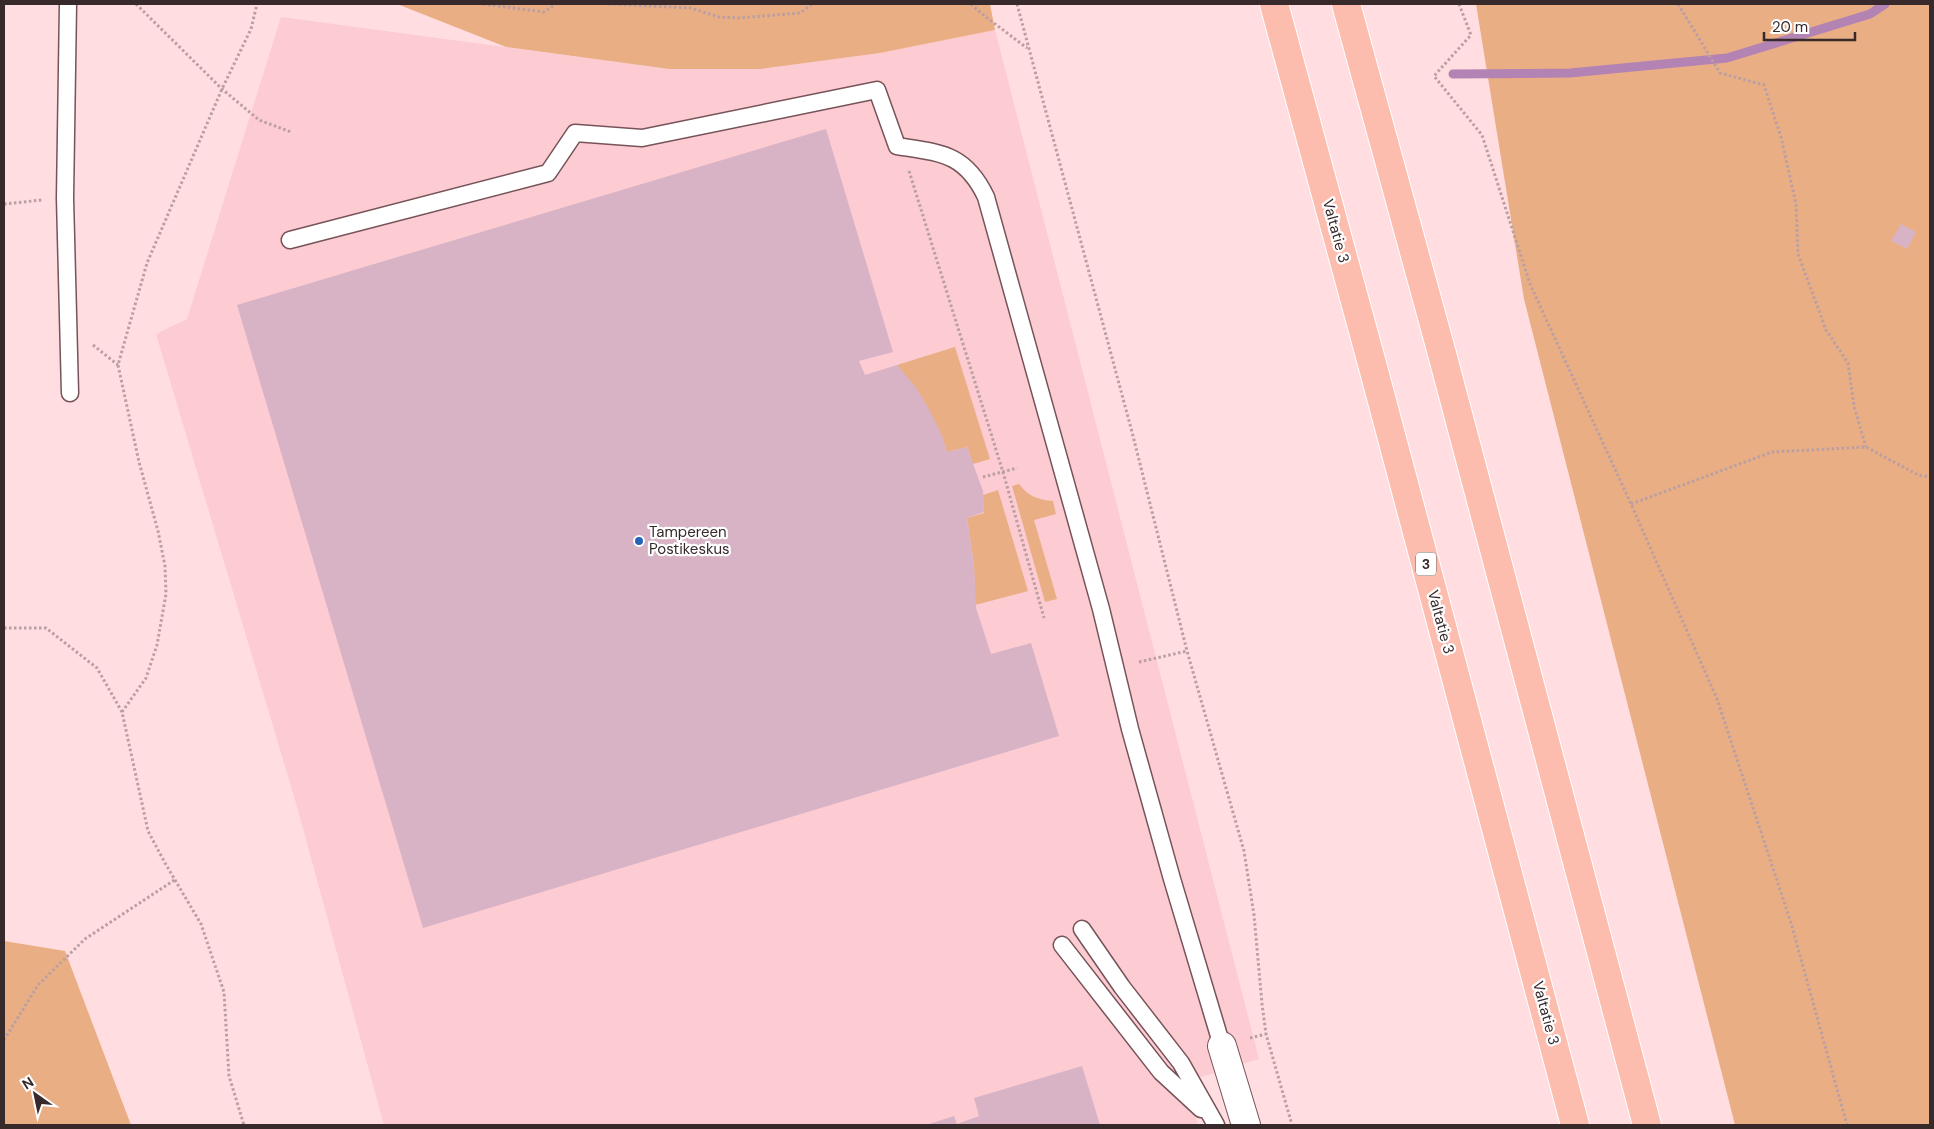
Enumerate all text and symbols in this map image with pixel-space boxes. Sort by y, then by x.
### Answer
scale bar [1764,10,1855,42]
text: 20 m [1772,17,1808,37]
street label: Valtatie 3 [1318,197,1354,265]
place label: Tampereen Postikeskus [649,522,730,559]
marker: Tampereen Postikeskus [633,535,645,547]
road number: 3 [1416,552,1436,576]
street label: Valtatie 3 [1423,588,1459,656]
street label: Valtatie 3 [1528,979,1564,1047]
north arrow [10,1069,60,1119]
text: N [19,1073,37,1093]

